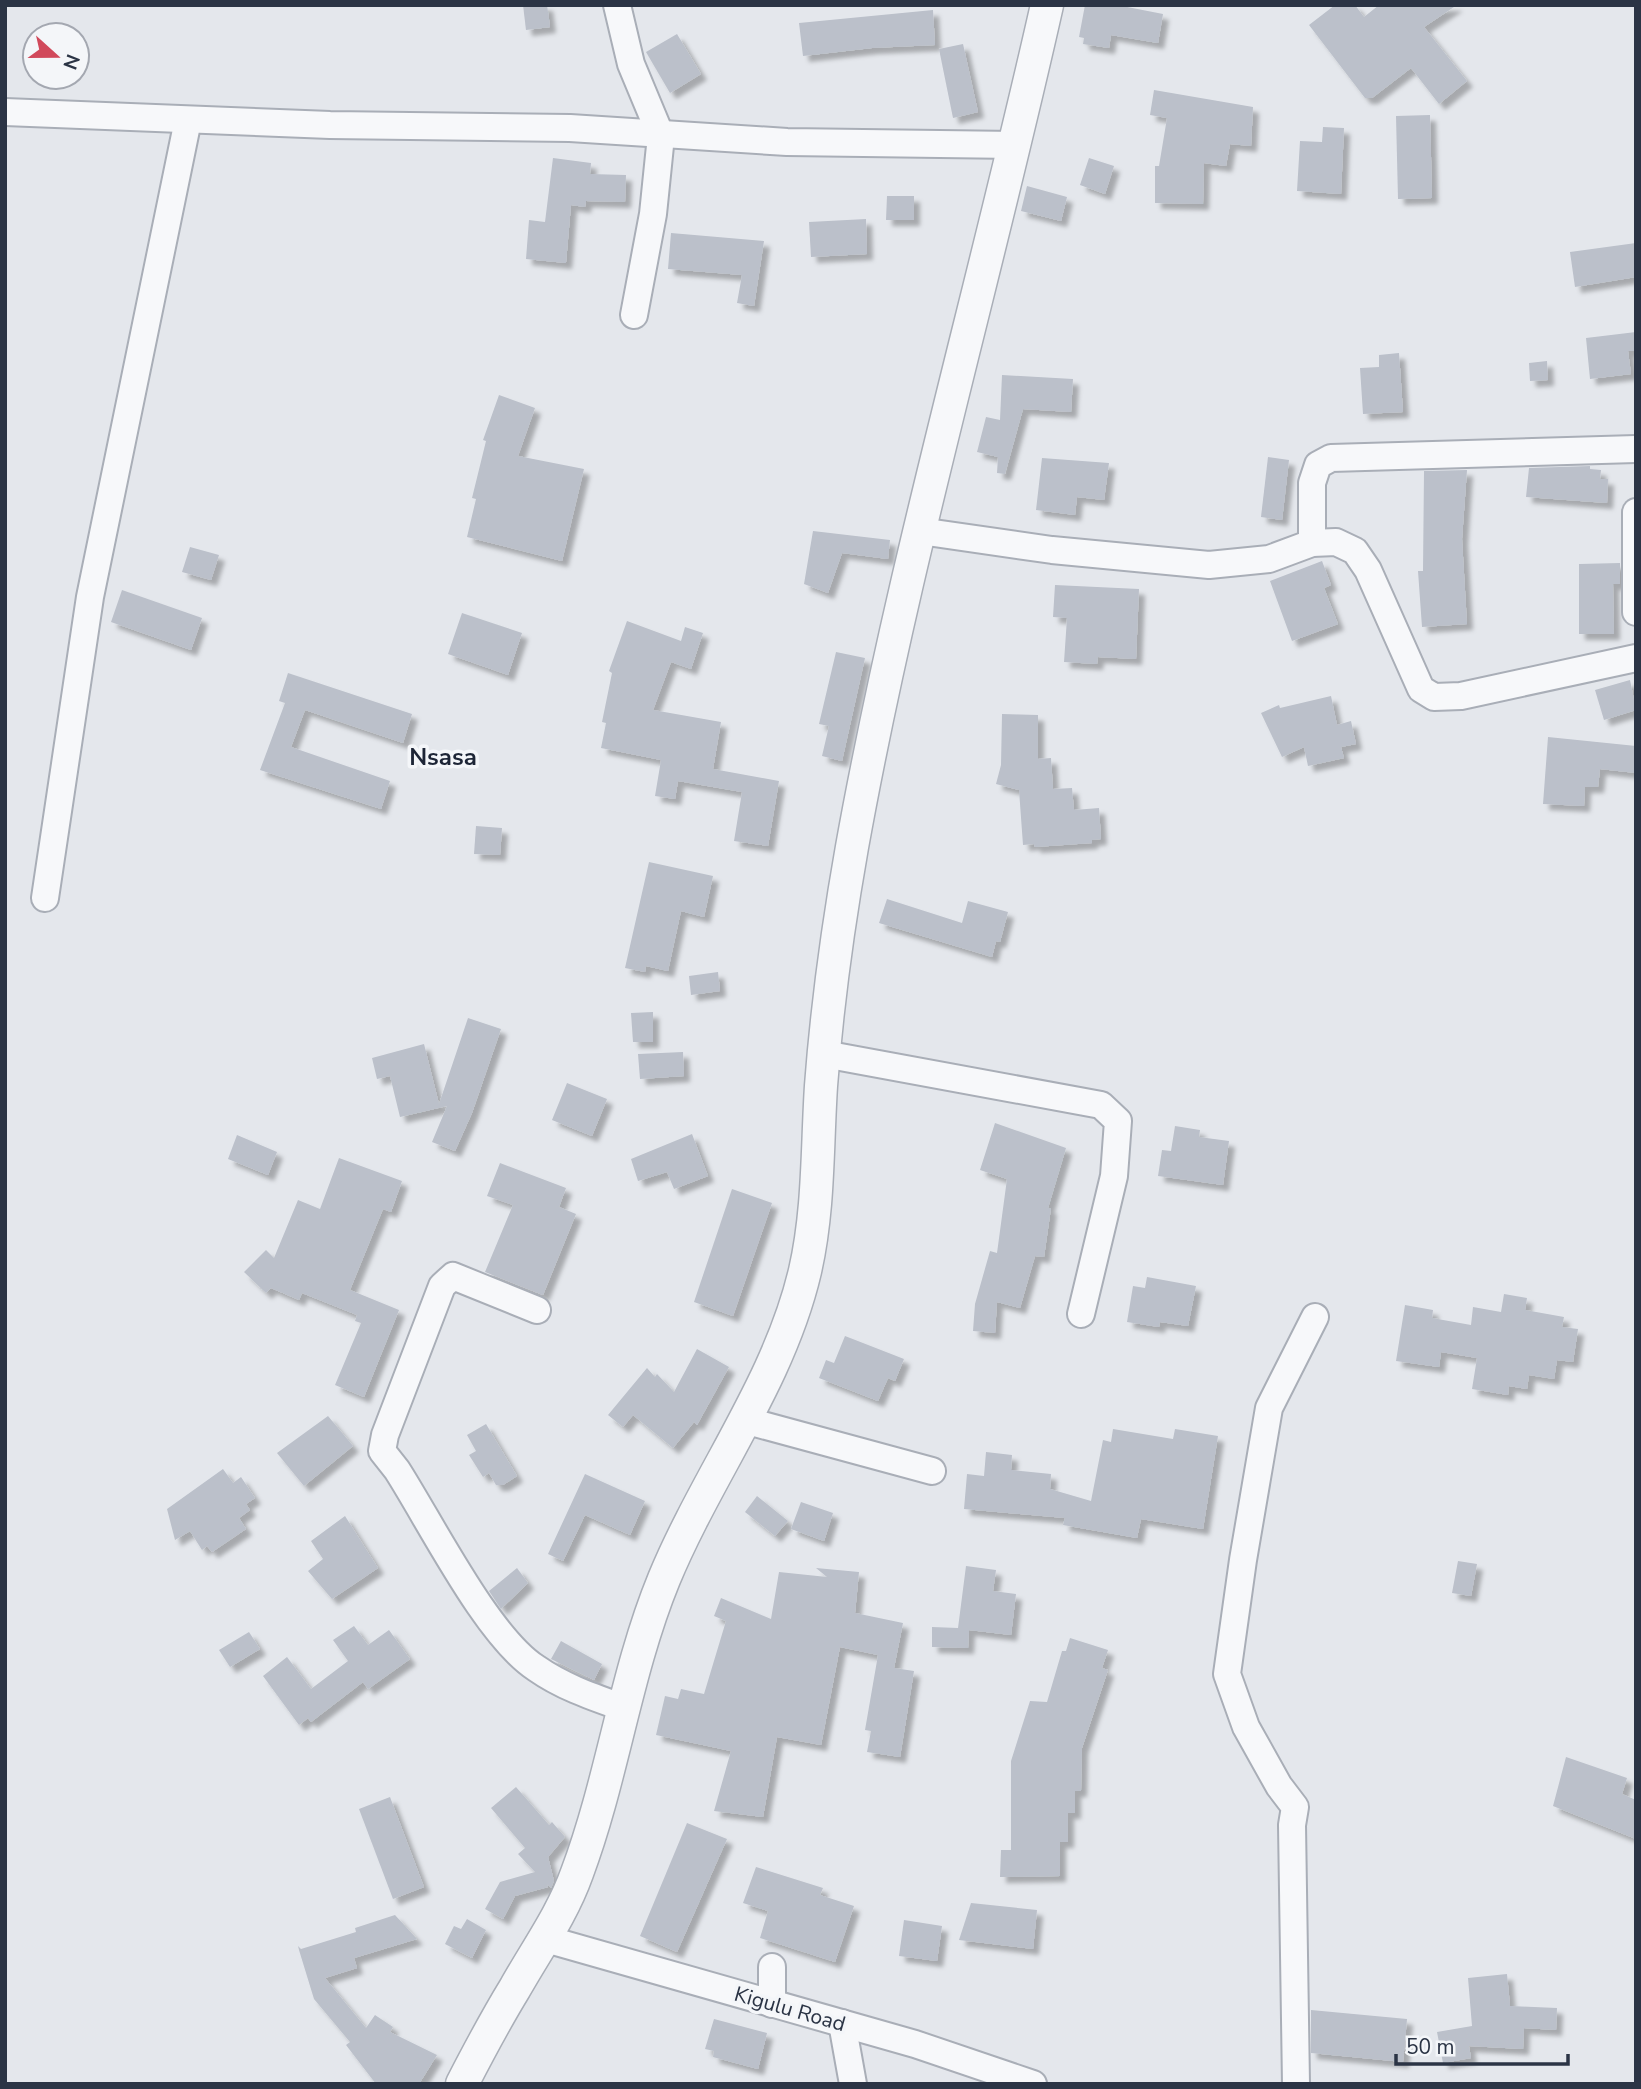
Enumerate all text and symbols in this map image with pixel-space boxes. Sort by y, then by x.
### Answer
north arrow [21,21,91,91]
text: N [56,50,86,73]
district label: Nsasa [409,741,477,773]
street label: Kigulu Road [731,1980,849,2038]
scale bar [1396,2022,1568,2066]
text: 50 m [1406,2033,1455,2061]

